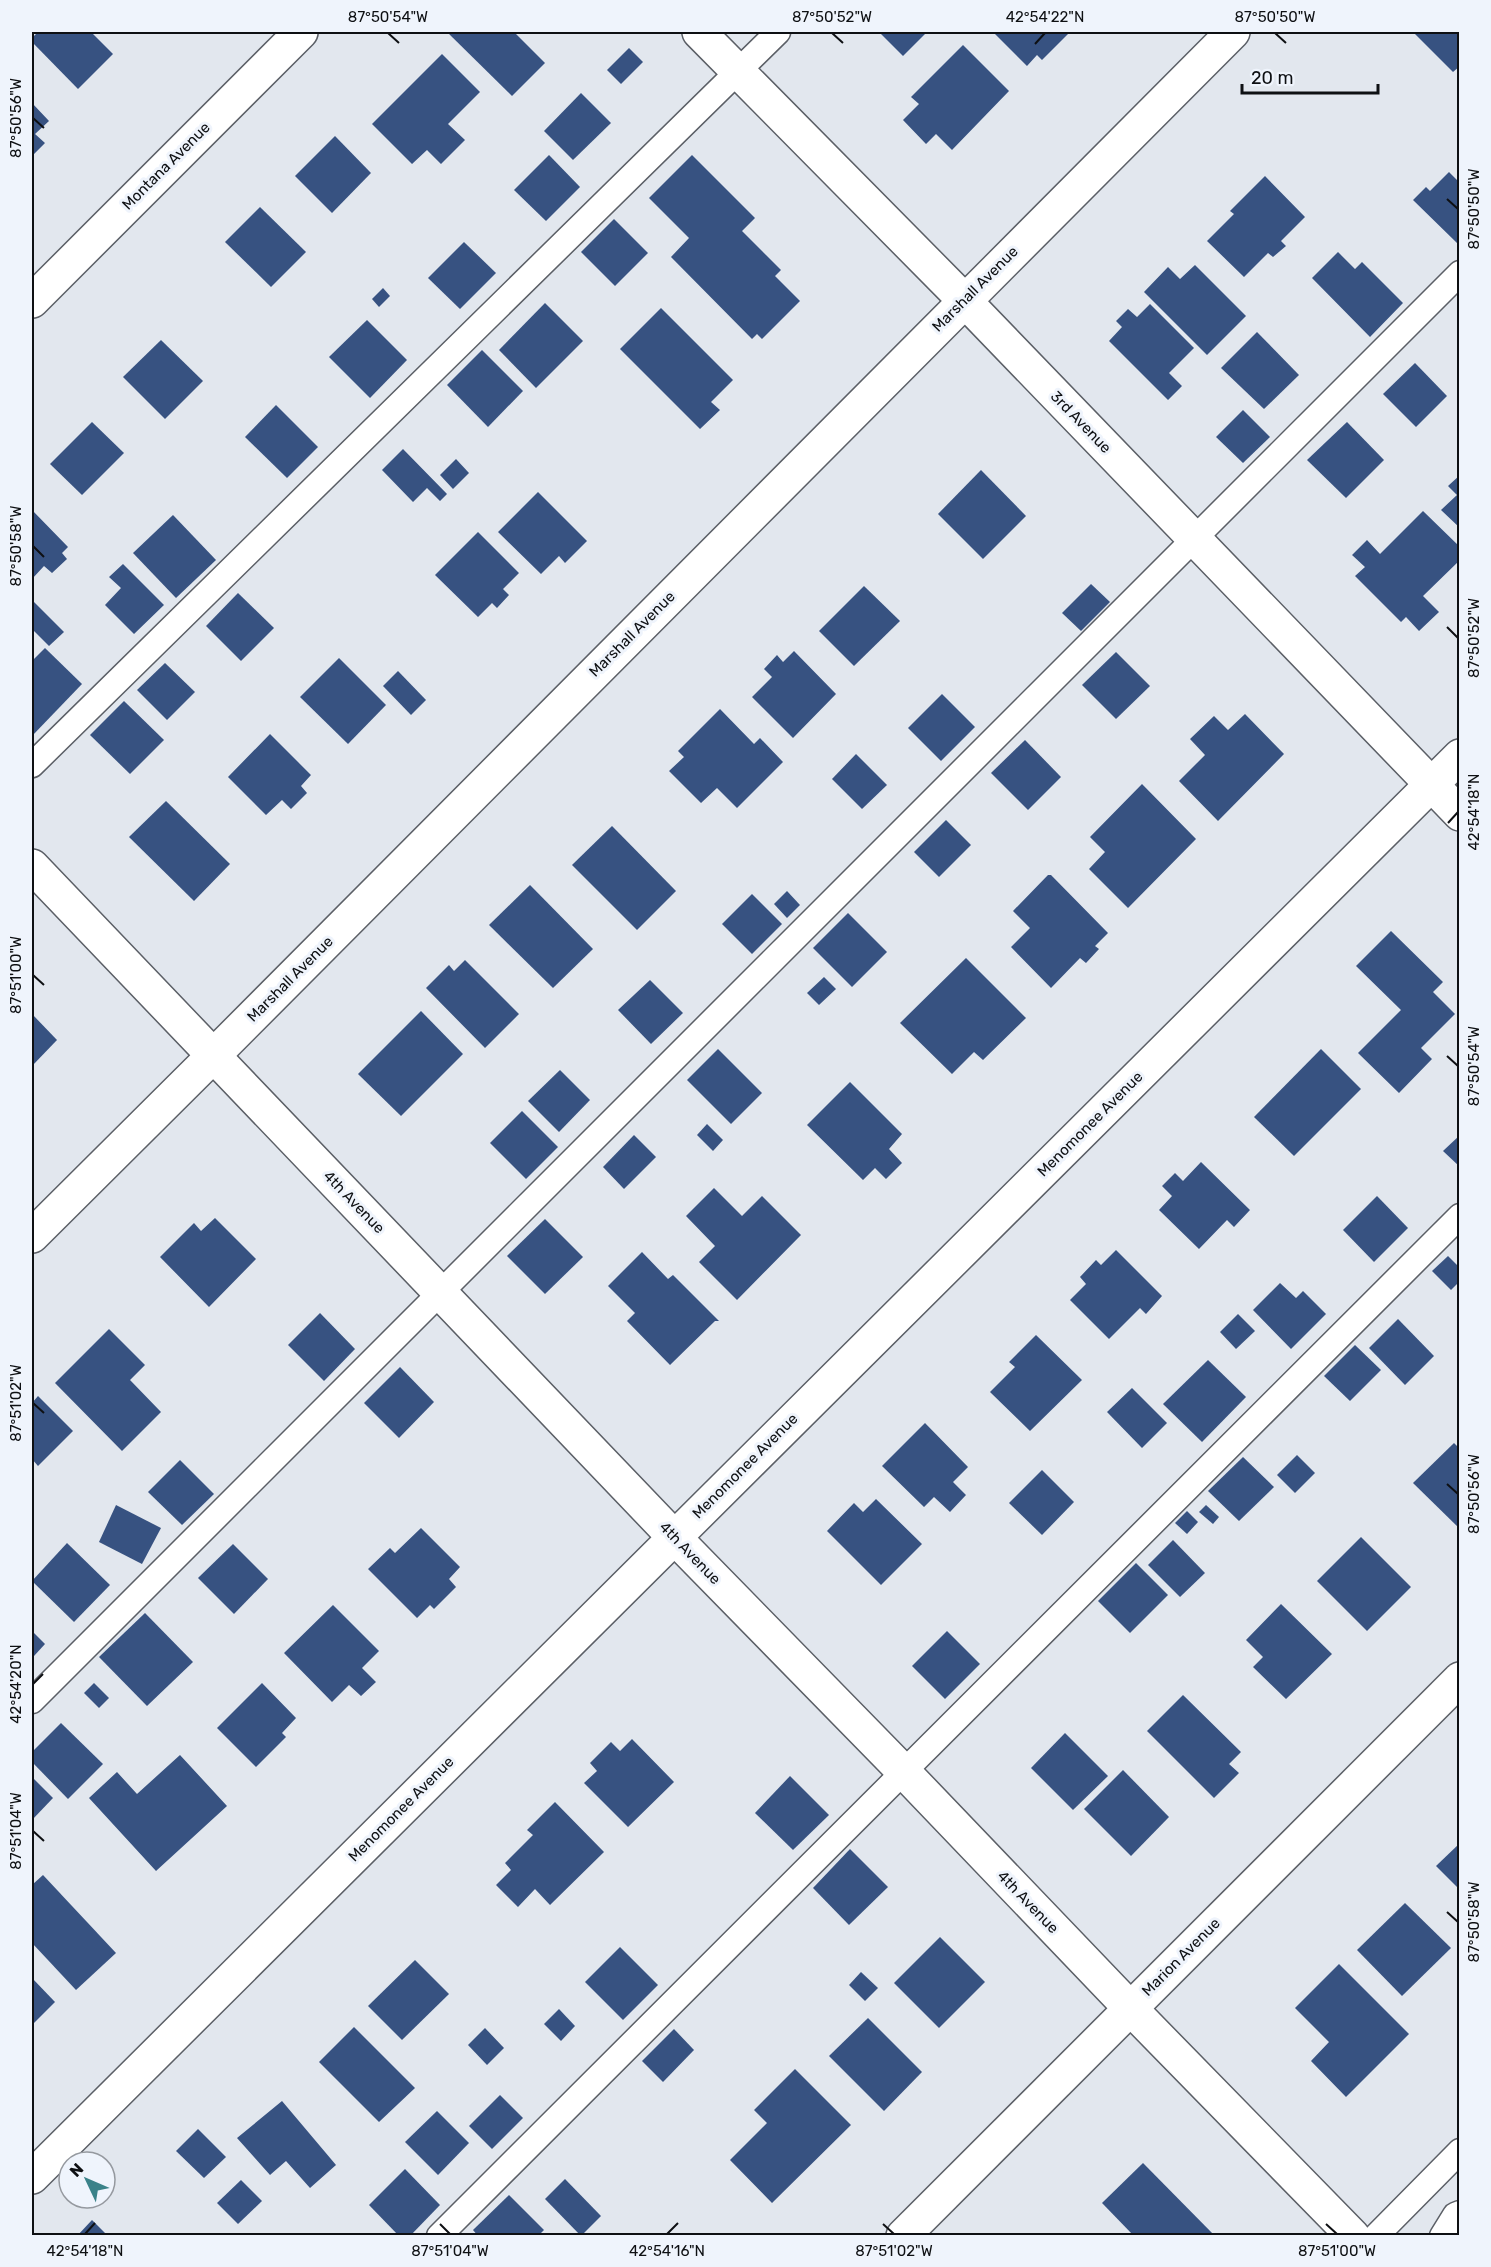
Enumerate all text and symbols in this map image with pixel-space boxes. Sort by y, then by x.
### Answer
text: 87°50'54"W [348,8,428,26]
text: 87°50'52"W [792,8,872,26]
text: 42°54'22"N [1006,8,1084,26]
text: 87°50'50"W [1235,8,1315,26]
scale bar [1242,57,1378,95]
text: 20 m [1251,67,1293,89]
text: 87°50'56"W [7,78,25,158]
street label: Montana Avenue [118,118,214,214]
text: 87°50'50"W [1465,169,1483,249]
street label: Marshall Avenue [928,242,1022,336]
street label: 3rd Avenue [1047,387,1115,457]
text: 87°50'58"W [7,506,25,586]
street label: Marshall Avenue [585,587,679,681]
text: 87°50'52"W [1465,598,1483,678]
text: 42°54'18"N [1465,773,1483,851]
street label: Marshall Avenue [243,932,337,1026]
text: 87°51'00"W [7,936,25,1014]
text: 87°50'54"W [1465,1026,1483,1106]
street label: Menomonee Avenue [1034,1068,1146,1180]
street label: 4th Avenue [320,1167,388,1237]
text: 87°51'02"W [7,1364,25,1442]
street label: Menomonee Avenue [689,1410,801,1522]
text: 87°50'56"W [1465,1454,1483,1534]
street label: 4th Avenue [656,1518,724,1588]
text: 42°54'20"N [7,1644,25,1724]
street label: Menomonee Avenue [345,1753,457,1865]
text: 87°51'04"W [7,1792,25,1870]
street label: 4th Avenue [994,1867,1062,1937]
text: 87°50'58"W [1465,1882,1483,1962]
street label: Marion Avenue [1138,1914,1224,2000]
north arrow [57,2150,117,2210]
text: N [66,2159,87,2181]
text: 42°54'18"N [46,2242,124,2260]
text: 87°51'04"W [411,2242,489,2260]
text: 42°54'16"N [629,2242,705,2260]
text: 87°51'02"W [855,2242,933,2260]
text: 87°51'00"W [1298,2242,1376,2260]

